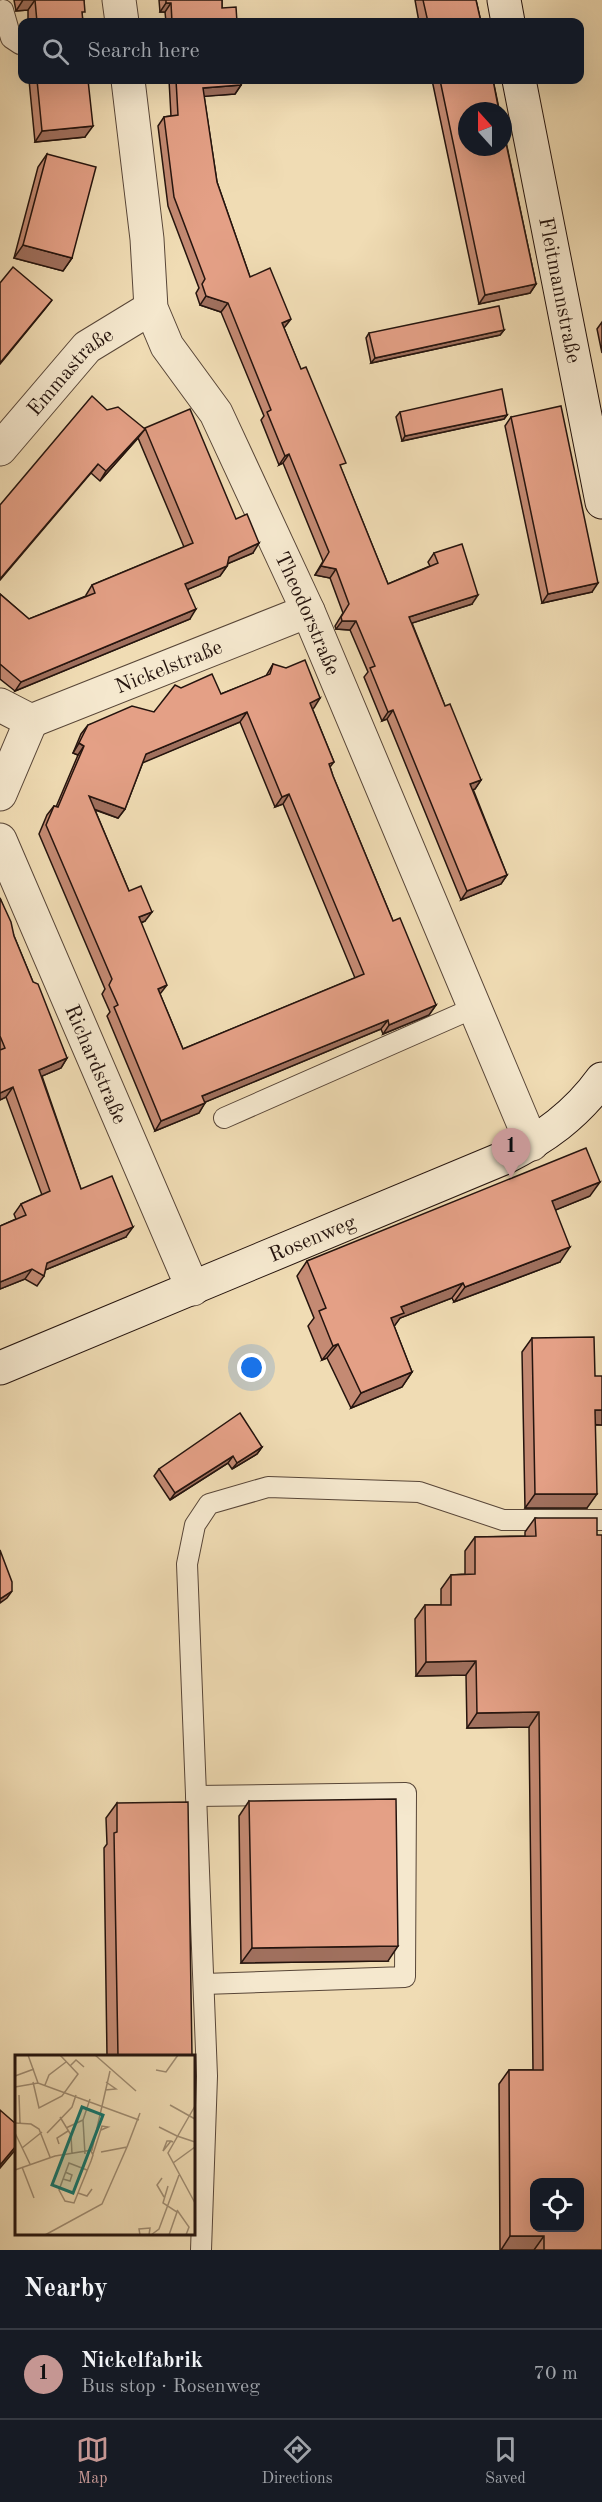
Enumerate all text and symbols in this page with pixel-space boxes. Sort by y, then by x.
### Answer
search box [18,18,584,84]
icon: search [39,35,72,68]
text: Search here [87,40,200,62]
north arrow [458,102,512,156]
street label: Fleitmannstraße [534,215,583,365]
street label: Emmastraße [24,325,117,420]
street label: Theodorstraße [270,549,343,679]
street label: Nickelstraße [113,637,226,698]
street label: Richardstraße [60,1002,130,1127]
pin: 1 [492,1128,530,1178]
street label: Rosenweg [266,1212,360,1267]
your location [237,1353,266,1382]
inset map [15,2055,195,2235]
map controls [530,2178,584,2232]
button: locate [530,2178,584,2232]
text: Nearby [24,2276,108,2302]
text: Nickelfabrik [81,2350,203,2372]
text: 1 [38,2364,49,2384]
text: 70 m [533,2364,578,2384]
text: Bus stop · Rosenweg [81,2377,260,2397]
tab: Map [76,2433,109,2489]
tab: Directions [262,2433,333,2489]
tab: Saved [485,2433,526,2489]

